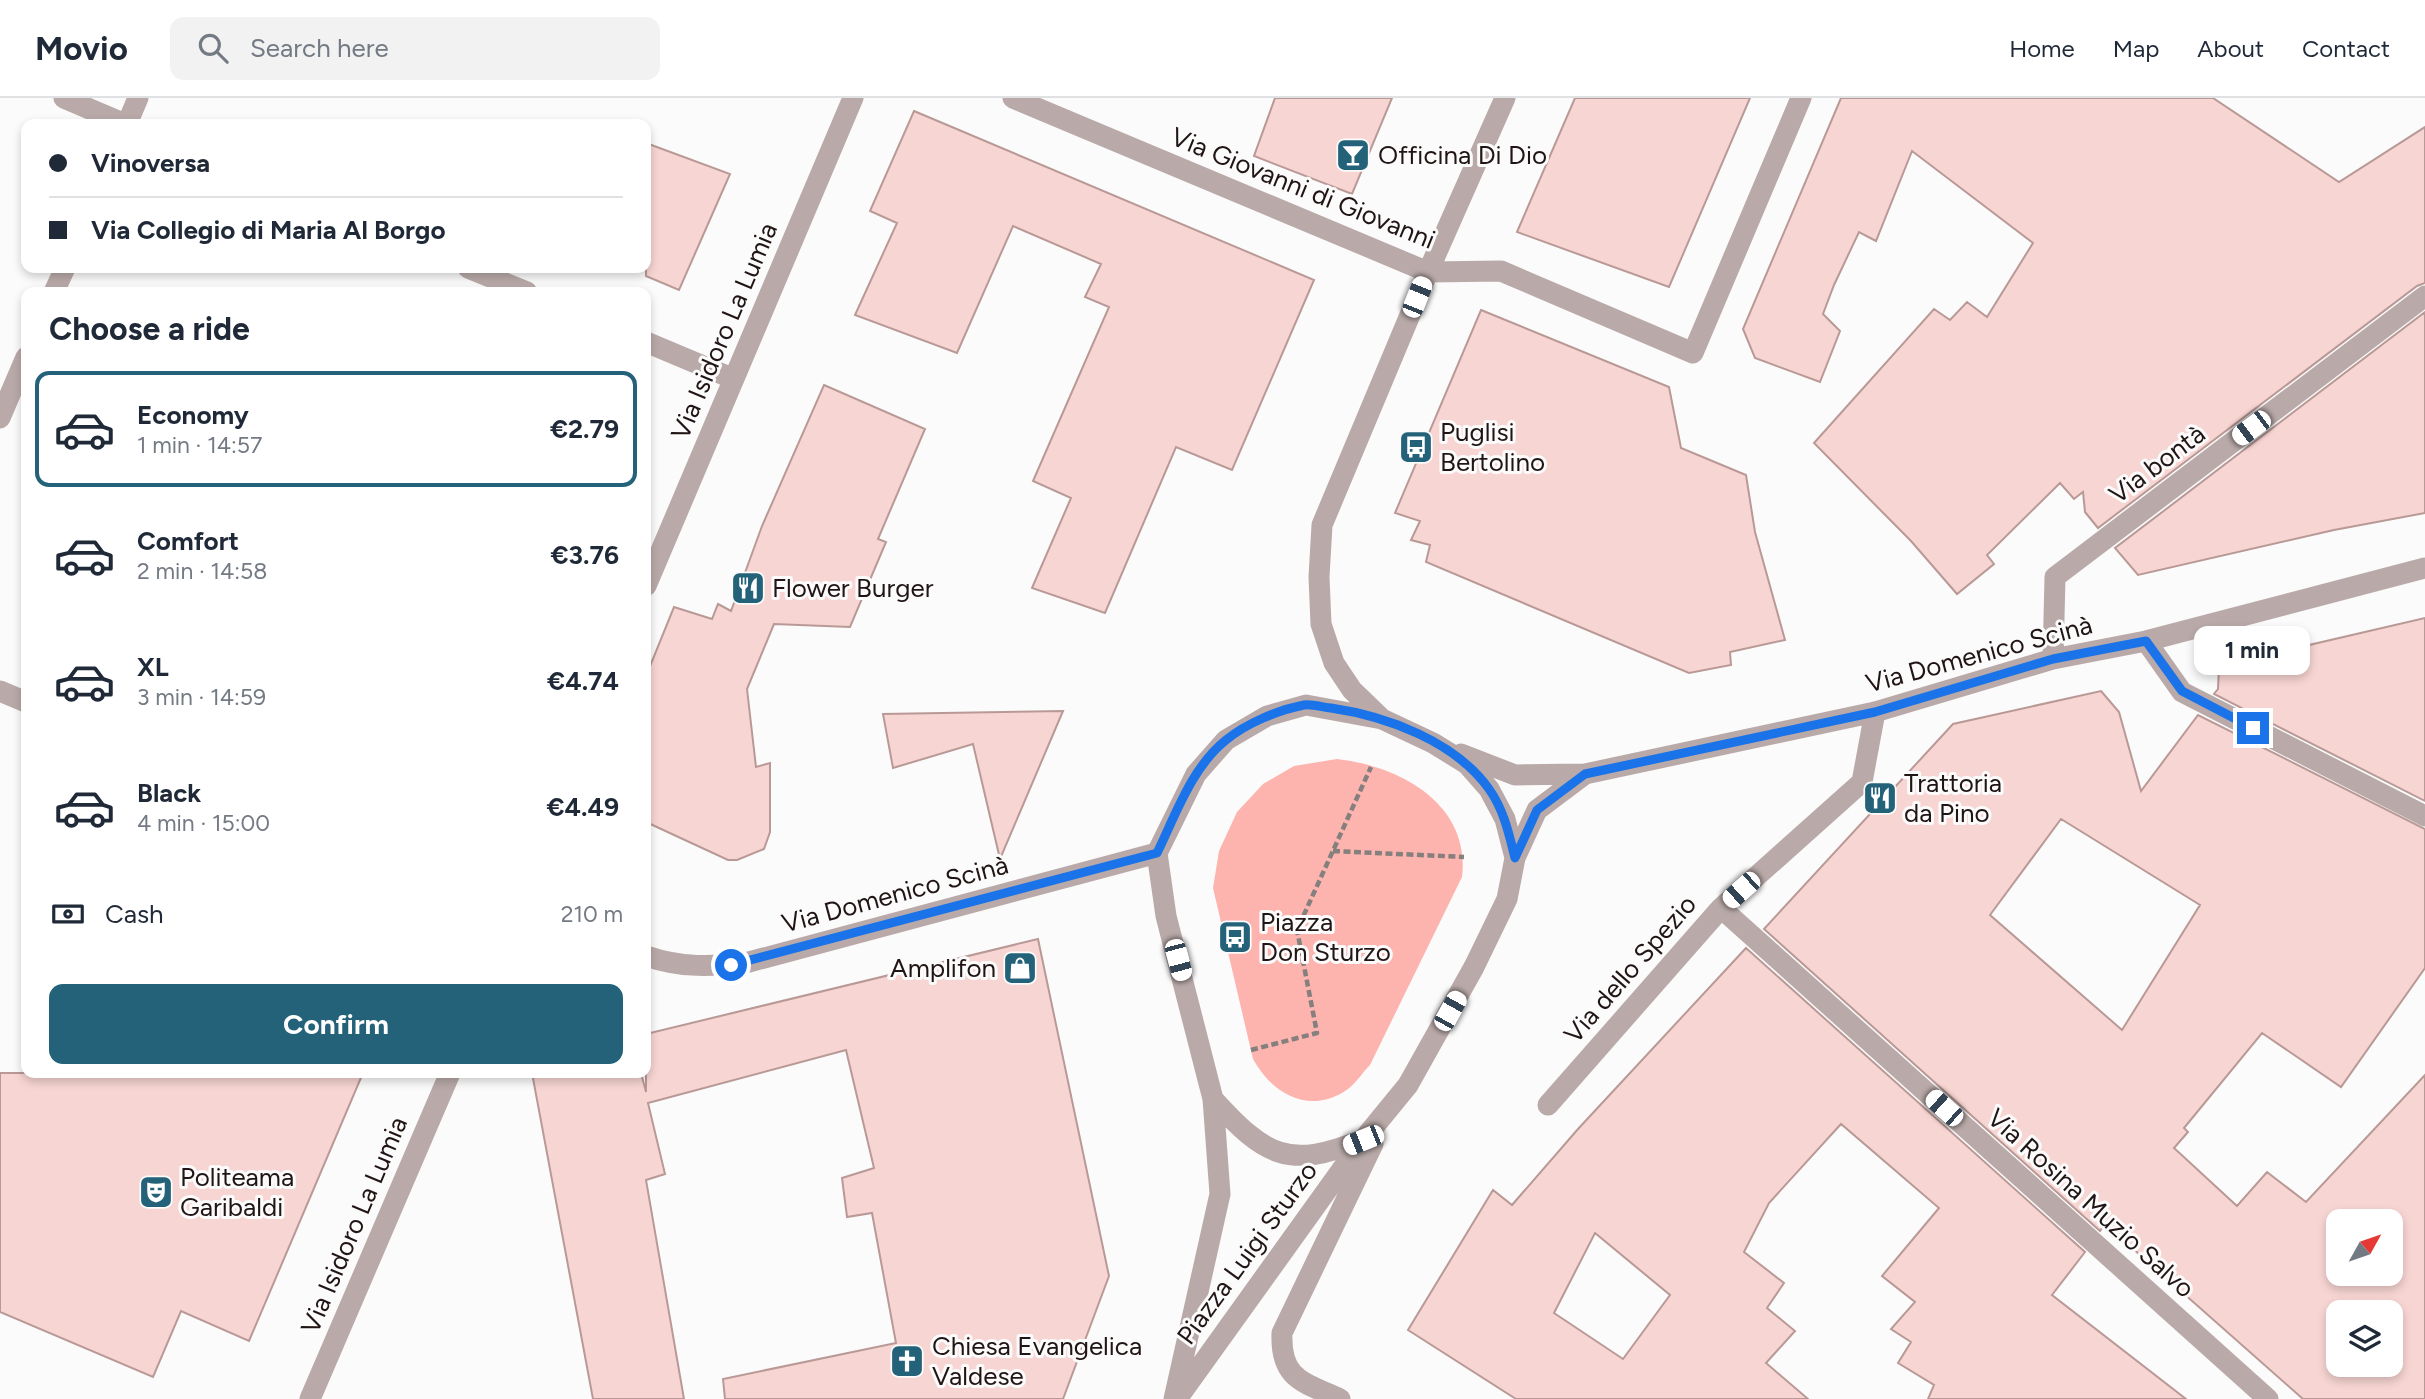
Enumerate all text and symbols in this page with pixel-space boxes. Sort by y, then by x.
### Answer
search box [170,17,660,80]
text: Movio [35,29,128,68]
icon: search [194,29,232,67]
text: Search here [250,32,389,64]
text: Home [2009,34,2075,63]
text: Map [2113,34,2159,63]
text: About [2197,34,2264,63]
text: Contact [2302,34,2390,63]
street label: Via Giovanni di Giovanni [1166,120,1440,256]
bar icon: Officina Di Dio [1334,136,1372,174]
place label: Officina Di Dio [1378,139,1547,171]
text: Vinoversa [91,147,210,179]
text: Via Collegio di Maria Al Borgo [91,214,446,246]
street label: Via Isidoro La Lumia [664,218,784,444]
car [1400,274,1435,320]
text: Choose a ride [49,310,250,348]
icon: car [53,398,116,461]
text: Economy [137,399,249,431]
car [2228,407,2275,449]
text: €2.79 [550,413,619,445]
place label: Puglisi Bertolino [1440,416,1545,478]
street label: Via bontà [2103,418,2211,510]
bus stop icon: Puglisi Bertolino [1397,428,1435,466]
text: 1 min · 14:57 [137,431,262,459]
icon: car [53,524,116,587]
text: Comfort [137,525,239,557]
text: €3.76 [550,539,619,571]
text: 2 min · 14:58 [137,557,267,585]
restaurant icon: Flower Burger [729,569,767,607]
place label: Flower Burger [772,572,934,604]
street label: Via Domenico Scinà [1862,608,2096,700]
callout: 1 min [2195,626,2311,676]
text: 1 min [2225,636,2279,664]
icon: car [53,650,116,713]
text: XL [137,651,169,683]
text: €4.74 [547,665,619,697]
text: 3 min · 14:59 [137,683,266,711]
route end [2237,712,2269,744]
place label: Trattoria da Pino [1904,767,2002,829]
icon: car [53,776,116,839]
text: Black [137,777,201,809]
restaurant icon: Trattoria da Pino [1861,779,1899,817]
text: €4.49 [546,791,619,823]
text: 4 min · 15:00 [137,809,270,837]
street label: Via Domenico Scinà [778,848,1012,940]
car [1719,868,1764,912]
street label: Via dello Spezio [1557,888,1703,1050]
icon: cash [49,895,87,933]
text: Cash [105,898,164,930]
text: 210 m [561,900,623,928]
place label: Piazza Don Sturzo [1260,906,1391,968]
bus stop icon: Piazza Don Sturzo [1216,918,1254,956]
car [1163,937,1194,983]
route start [715,949,747,981]
shop icon: Amplifon [1001,949,1039,987]
place label: Amplifon [890,952,996,984]
button: Confirm [49,984,623,1064]
car [1431,988,1470,1034]
car [1922,1086,1967,1130]
street label: Via Rosina Muzio Salvo [1981,1102,2201,1304]
street label: Via Isidoro La Lumia [294,1112,414,1338]
car [1340,1122,1387,1158]
street label: Piazza Luigi Sturzo [1170,1155,1324,1351]
place label: Politeama Garibaldi [180,1161,294,1223]
theatre icon: Politeama Garibaldi [137,1173,175,1211]
north arrow [2326,1209,2403,1286]
map controls [2326,1209,2403,1377]
button: layers [2326,1300,2403,1377]
place label: Chiesa Evangelica Valdese [932,1330,1142,1392]
church icon: Chiesa Evangelica Valdese [888,1342,926,1380]

